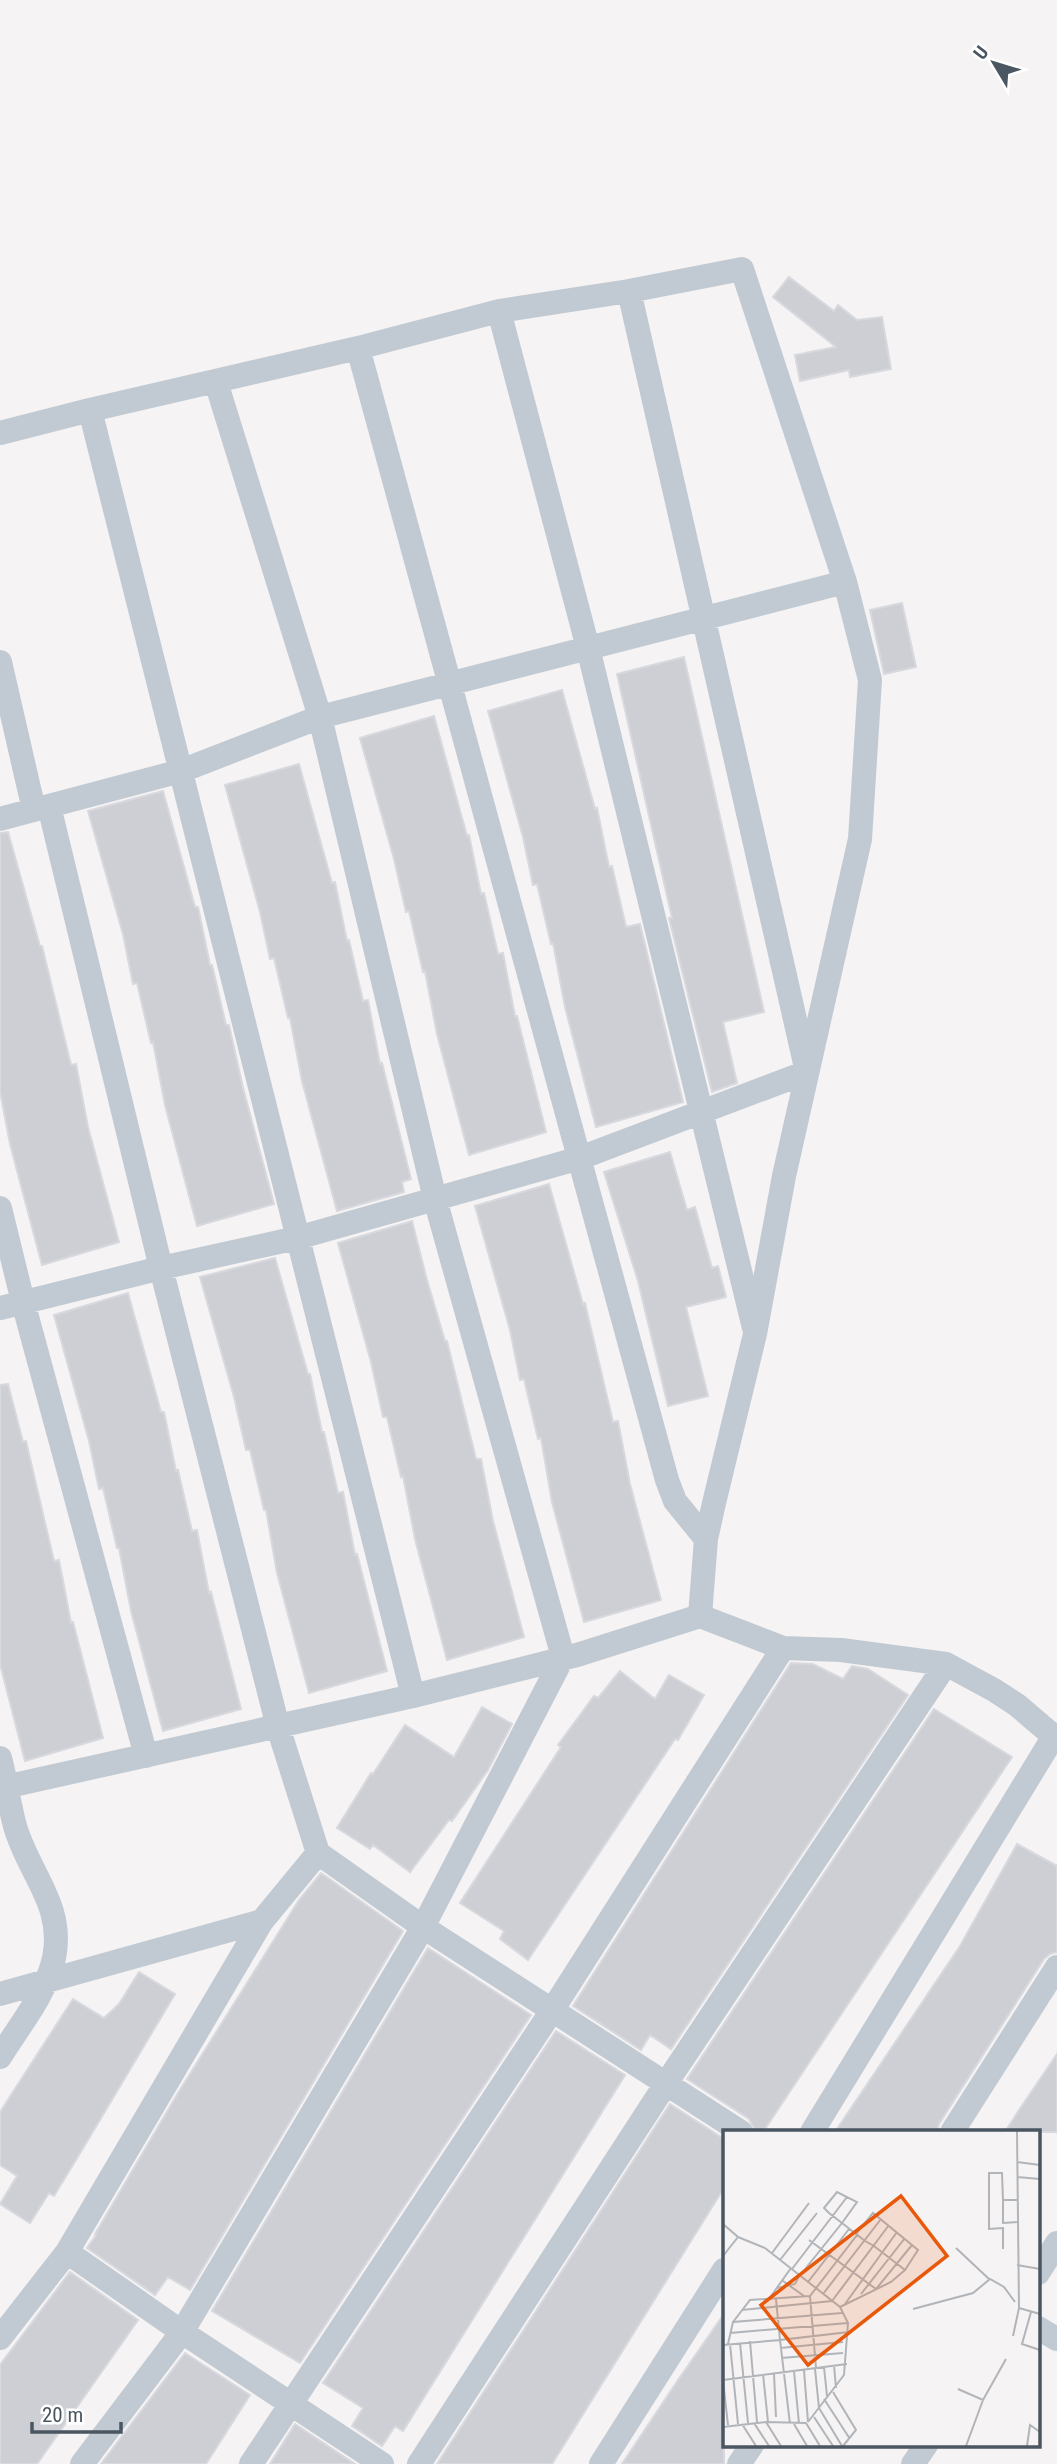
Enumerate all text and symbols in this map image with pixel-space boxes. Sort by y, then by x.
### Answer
north arrow [959,28,1029,98]
text: U [969,41,993,64]
inset map [723,2130,1040,2446]
scale bar [32,2390,121,2434]
text: 20 m [42,2403,83,2427]

